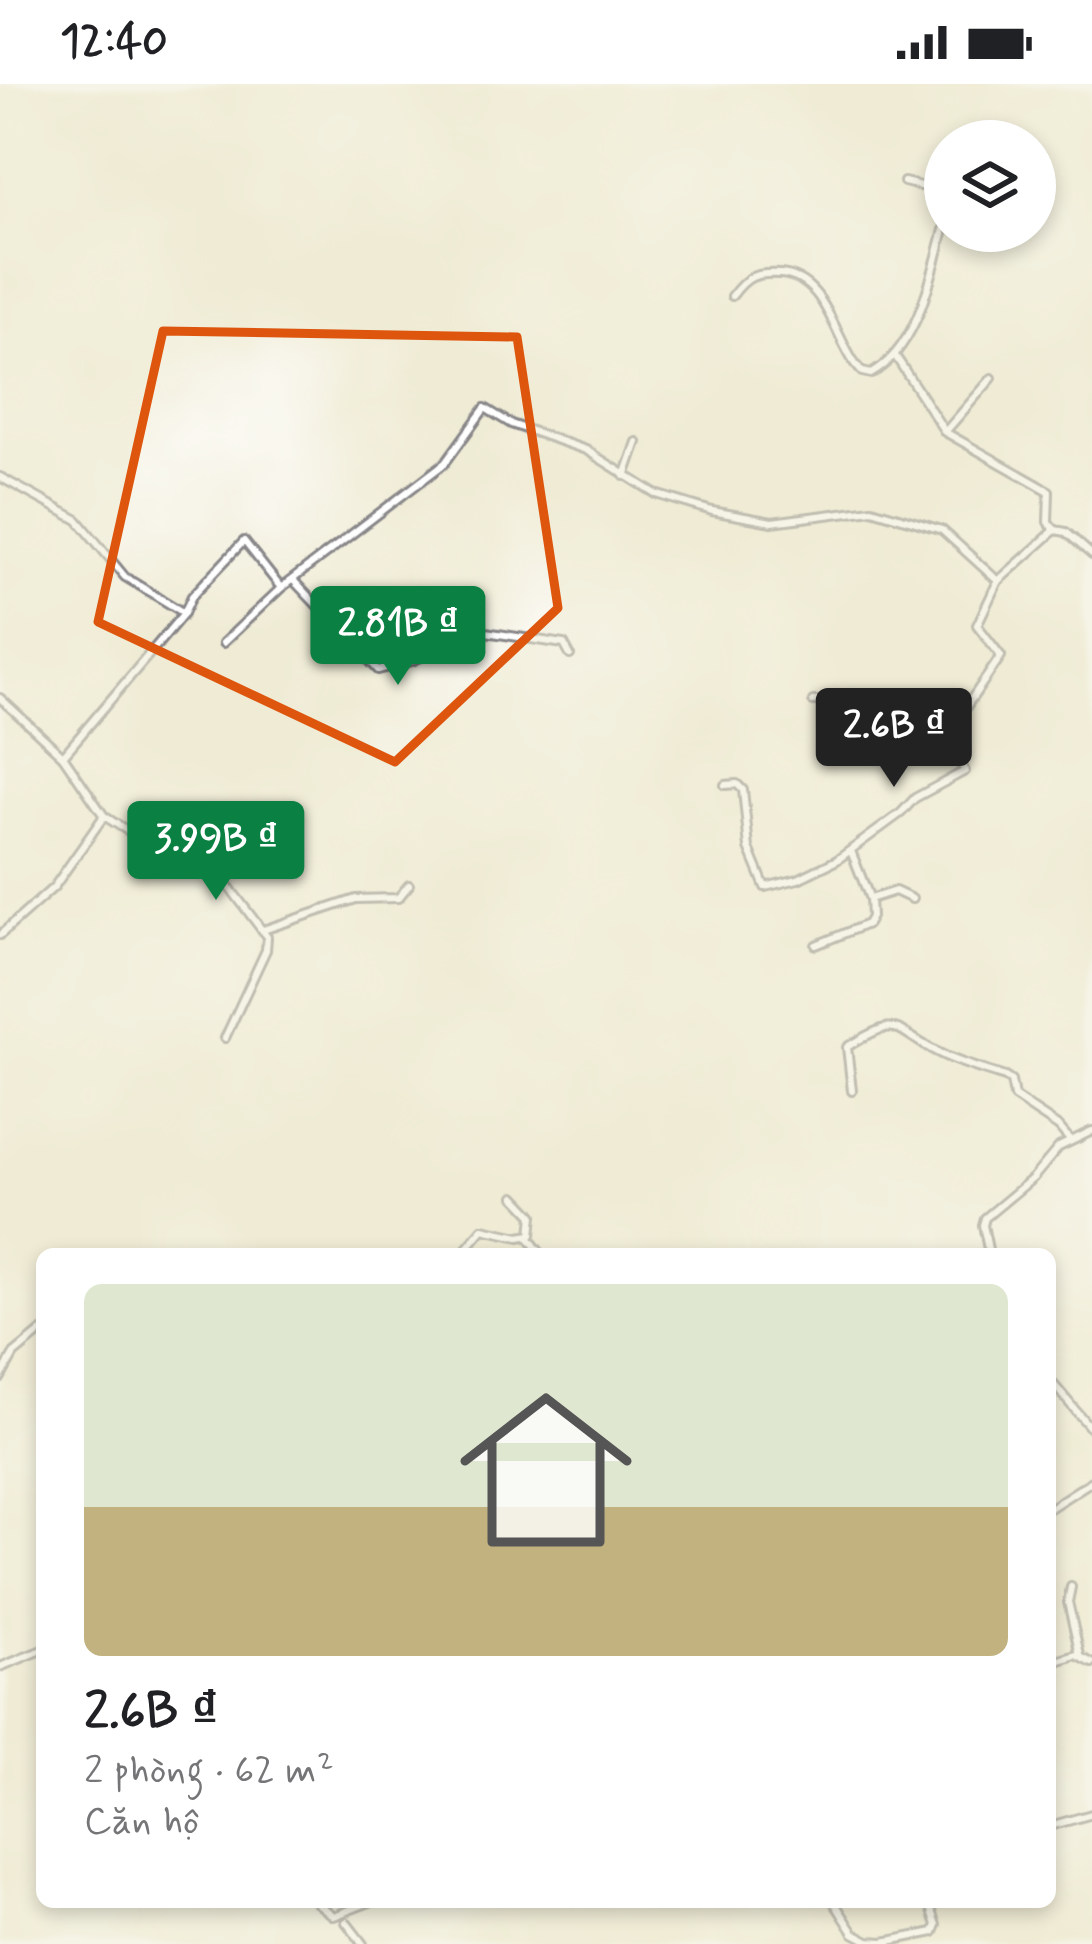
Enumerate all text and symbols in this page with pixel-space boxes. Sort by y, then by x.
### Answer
text: 12:40 [60,13,168,72]
map controls [924,120,1056,252]
button: layers [924,120,1056,252]
pin: 2.81B ₫ [287,586,509,688]
text: 2.81B ₫ [337,599,459,650]
pin: 2.6B ₫ [796,688,992,790]
text: 2.6B ₫ [843,701,945,752]
pin: 3.99B ₫ [105,801,327,903]
text: 3.99B ₫ [154,814,278,865]
icon: home [438,1362,654,1578]
text: 2.6B ₫ [84,1680,218,1746]
text: 2 phòng · 62 m² [84,1746,334,1797]
text: Căn hộ [84,1797,201,1848]

